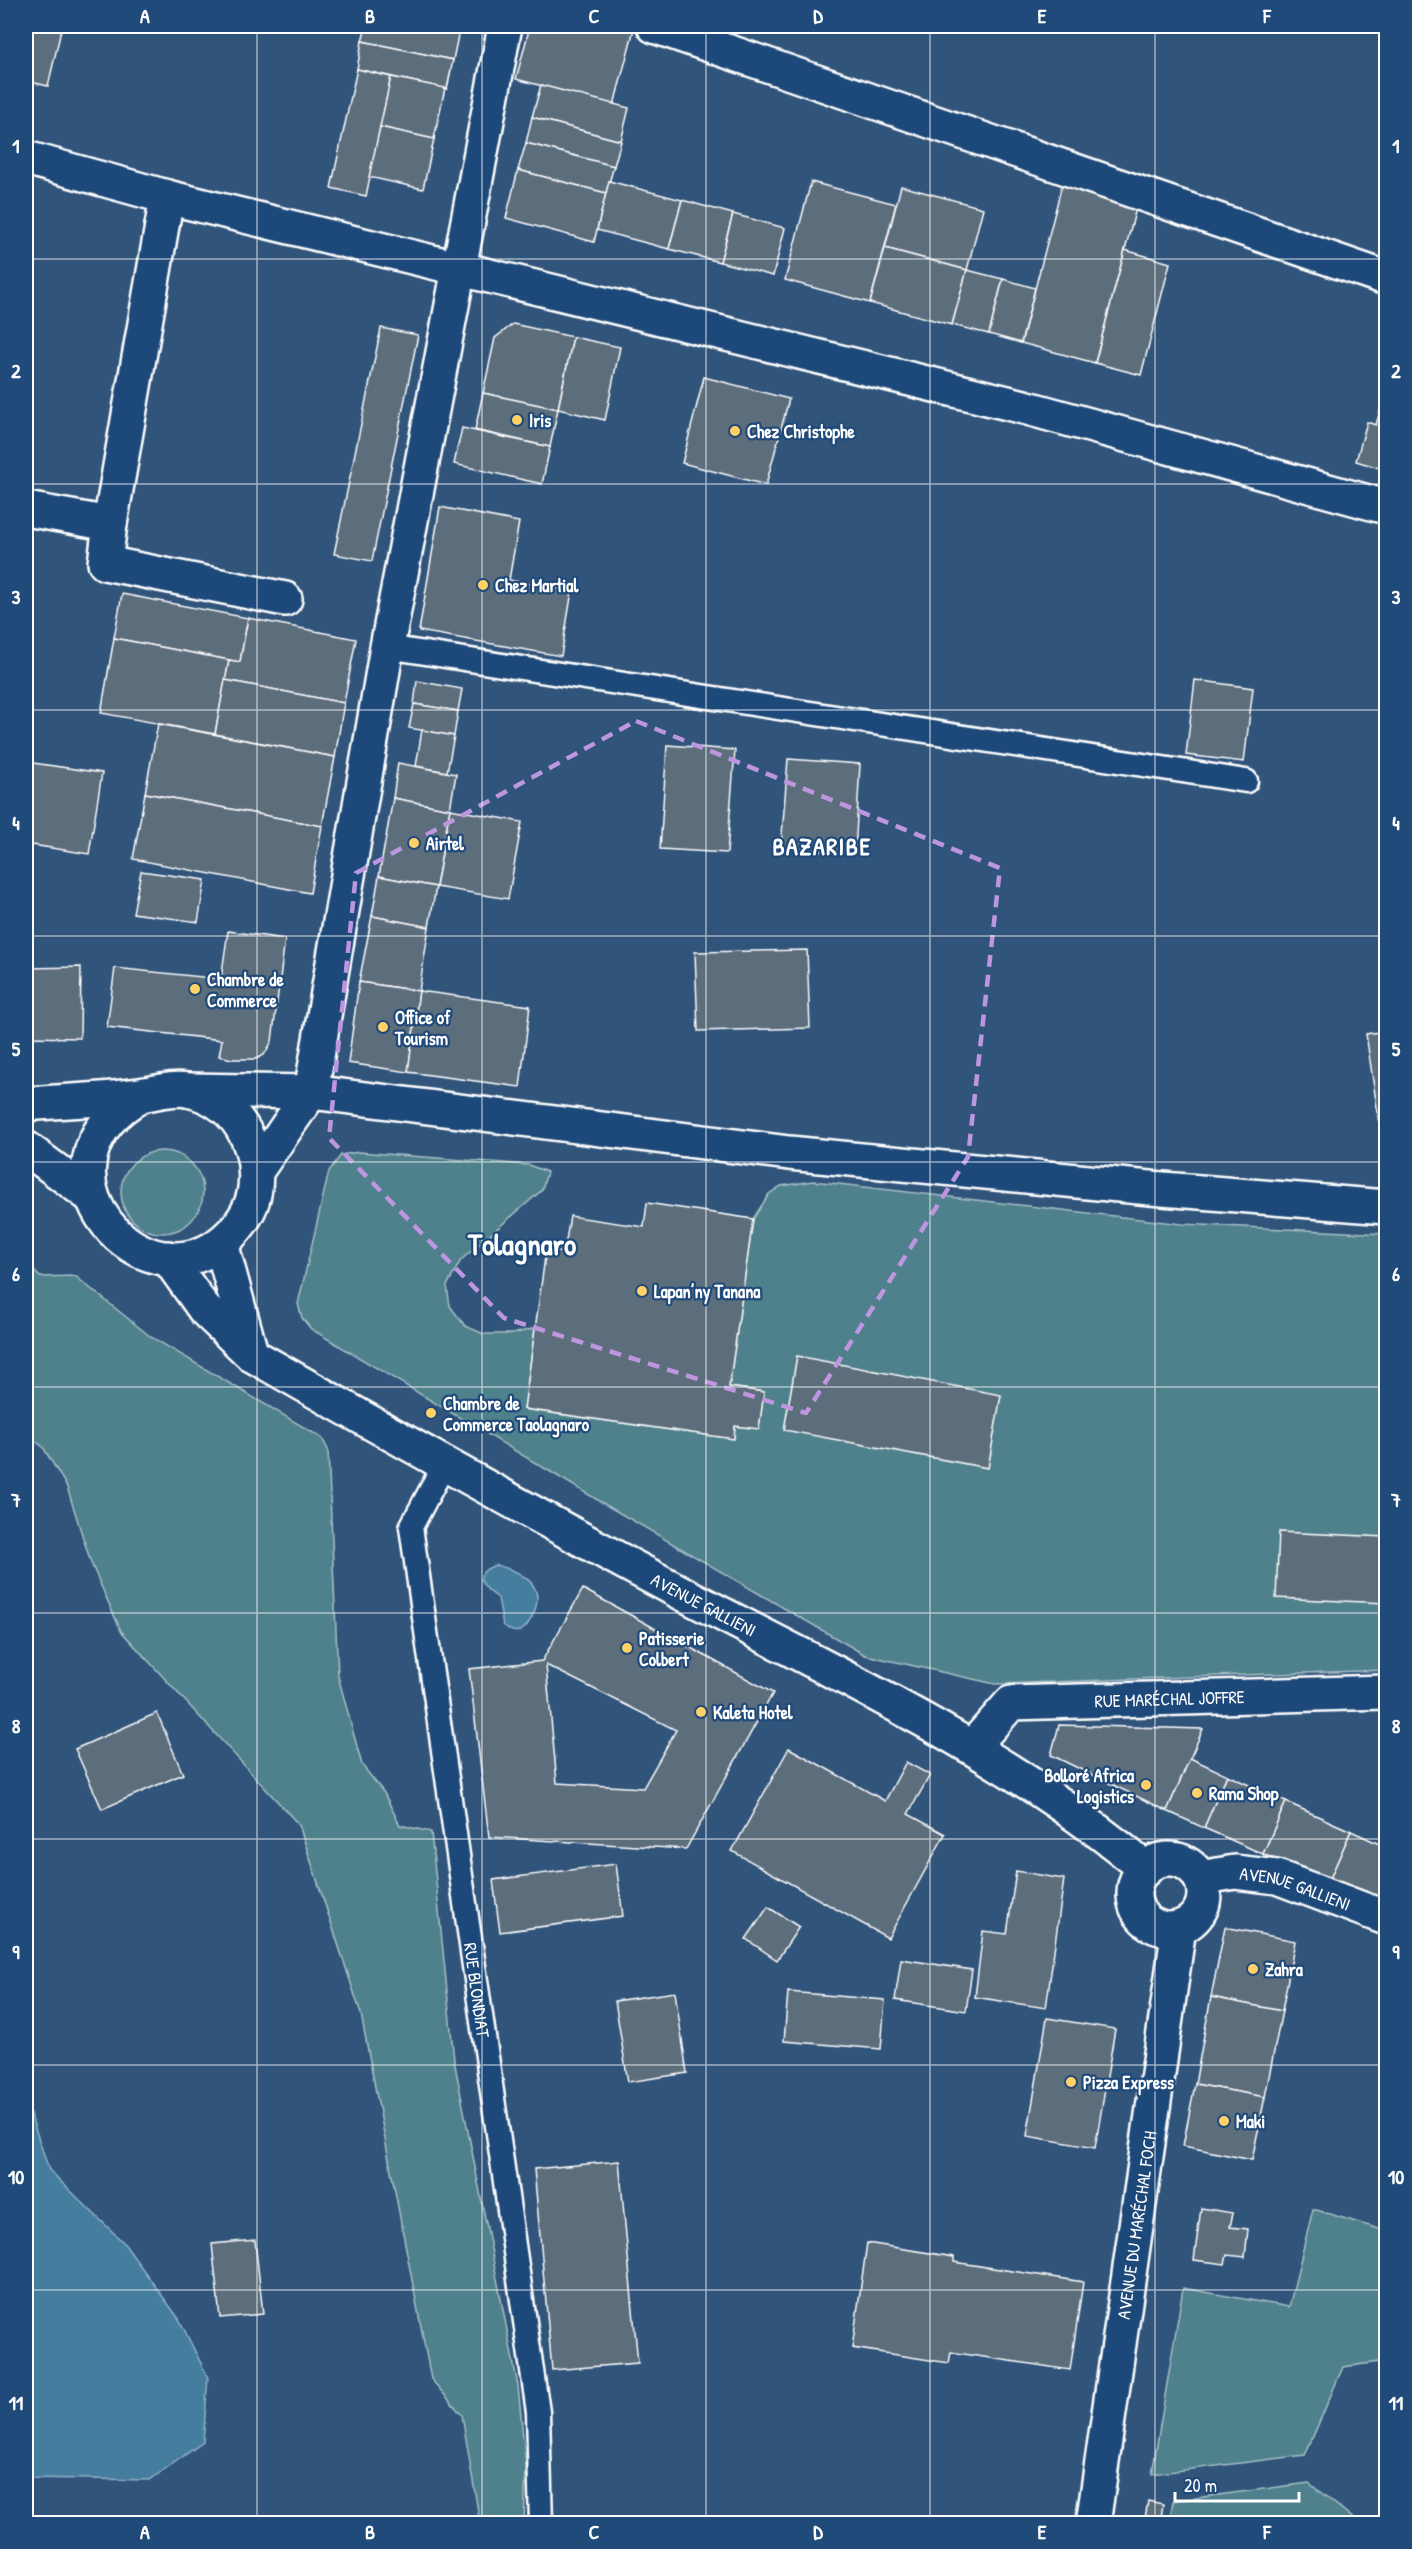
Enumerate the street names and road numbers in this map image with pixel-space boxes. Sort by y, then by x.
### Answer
street label: AVENUE GALLIENI [647,1567,761,1642]
street label: RUE MARÉCHAL JOFFRE [1094,1684,1245,1713]
street label: AVENUE GALLIENI [1238,1860,1354,1916]
street label: RUE BLONDIAT [458,1941,497,2040]
street label: AVENUE DU MARÉCHAL FOCH [1110,2129,1162,2321]

